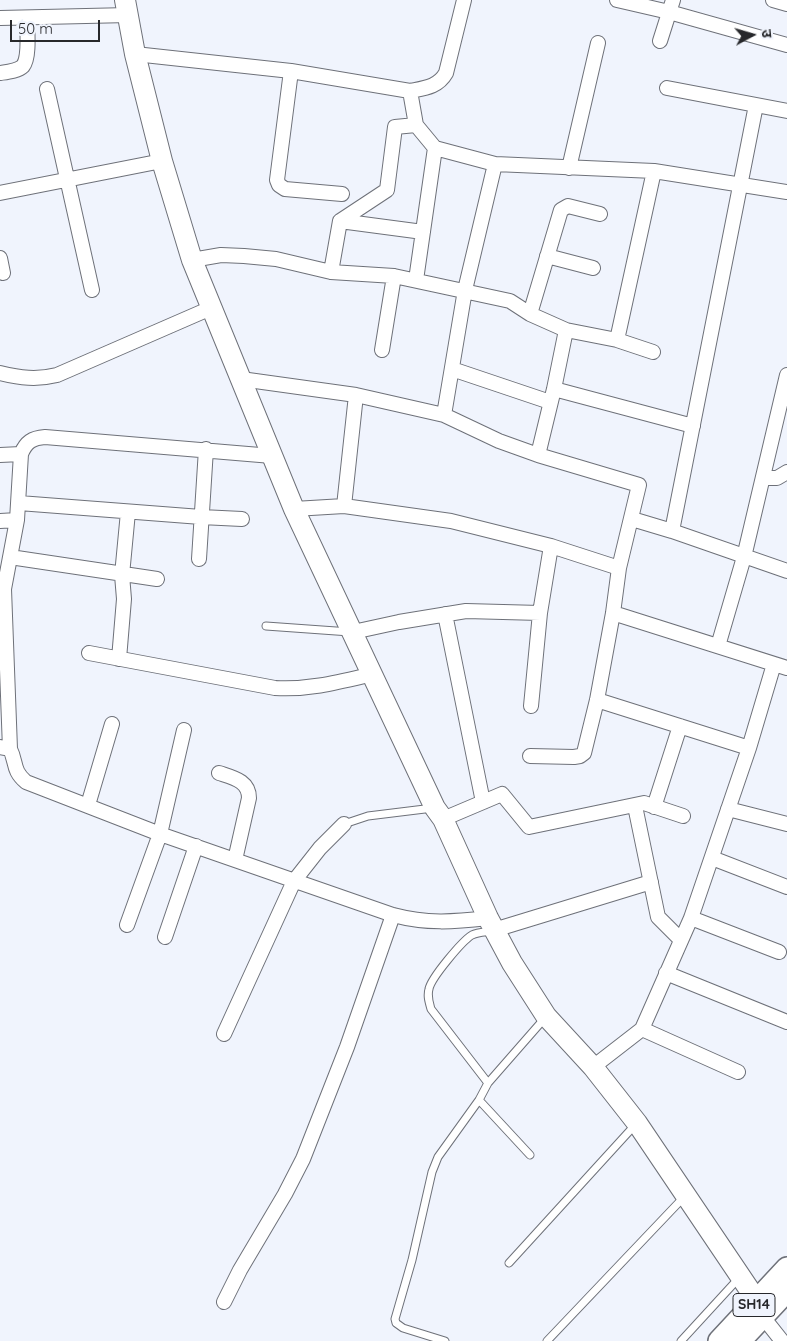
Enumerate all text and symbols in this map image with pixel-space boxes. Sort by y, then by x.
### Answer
scale bar [12,10,102,42]
north arrow [727,10,777,60]
text: 50 m [18,19,53,38]
text: उ [758,28,776,38]
road number: SH14 [733,1294,775,1316]

